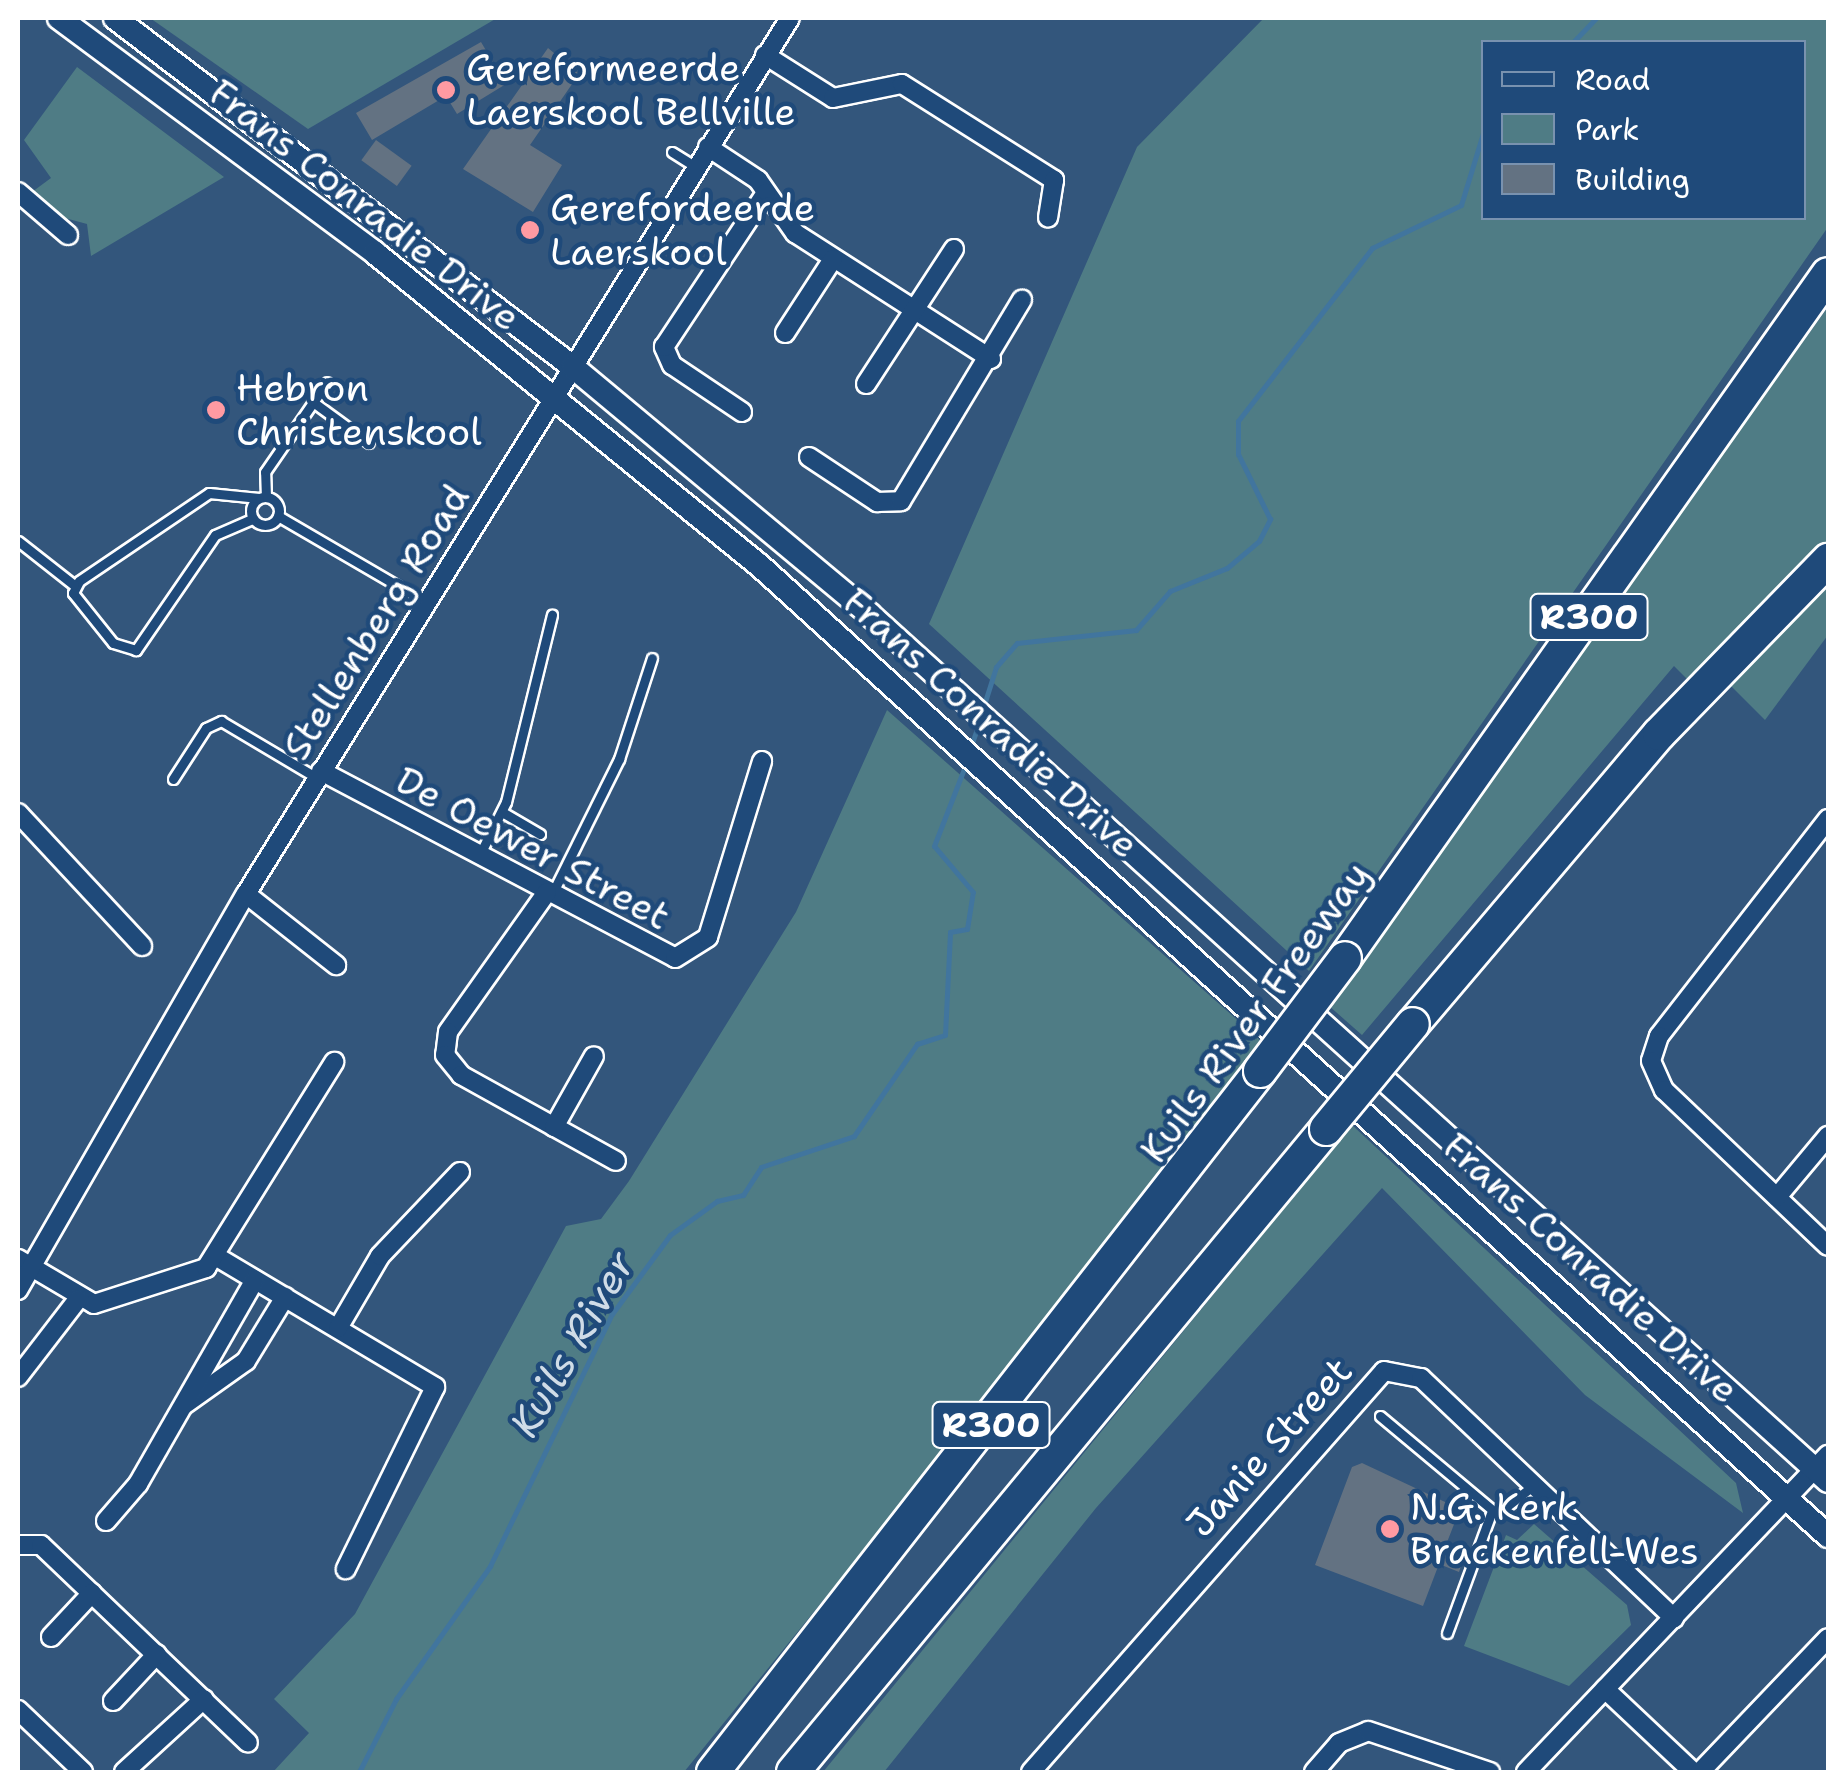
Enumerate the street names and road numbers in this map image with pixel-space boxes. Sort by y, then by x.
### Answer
street label: Frans Conradie Drive [200,69,530,341]
street label: Stellenberg Road [273,476,479,768]
street label: Frans Conradie Drive [834,578,1148,868]
road number: R300 [1529,587,1649,647]
street label: De Oewer Street [388,757,678,939]
street label: Kuils River Freeway [1131,853,1379,1171]
street label: Frans Conradie Drive [1434,1123,1748,1413]
street label: Janie Street [1177,1348,1361,1546]
road number: R300 [931,1395,1051,1455]

